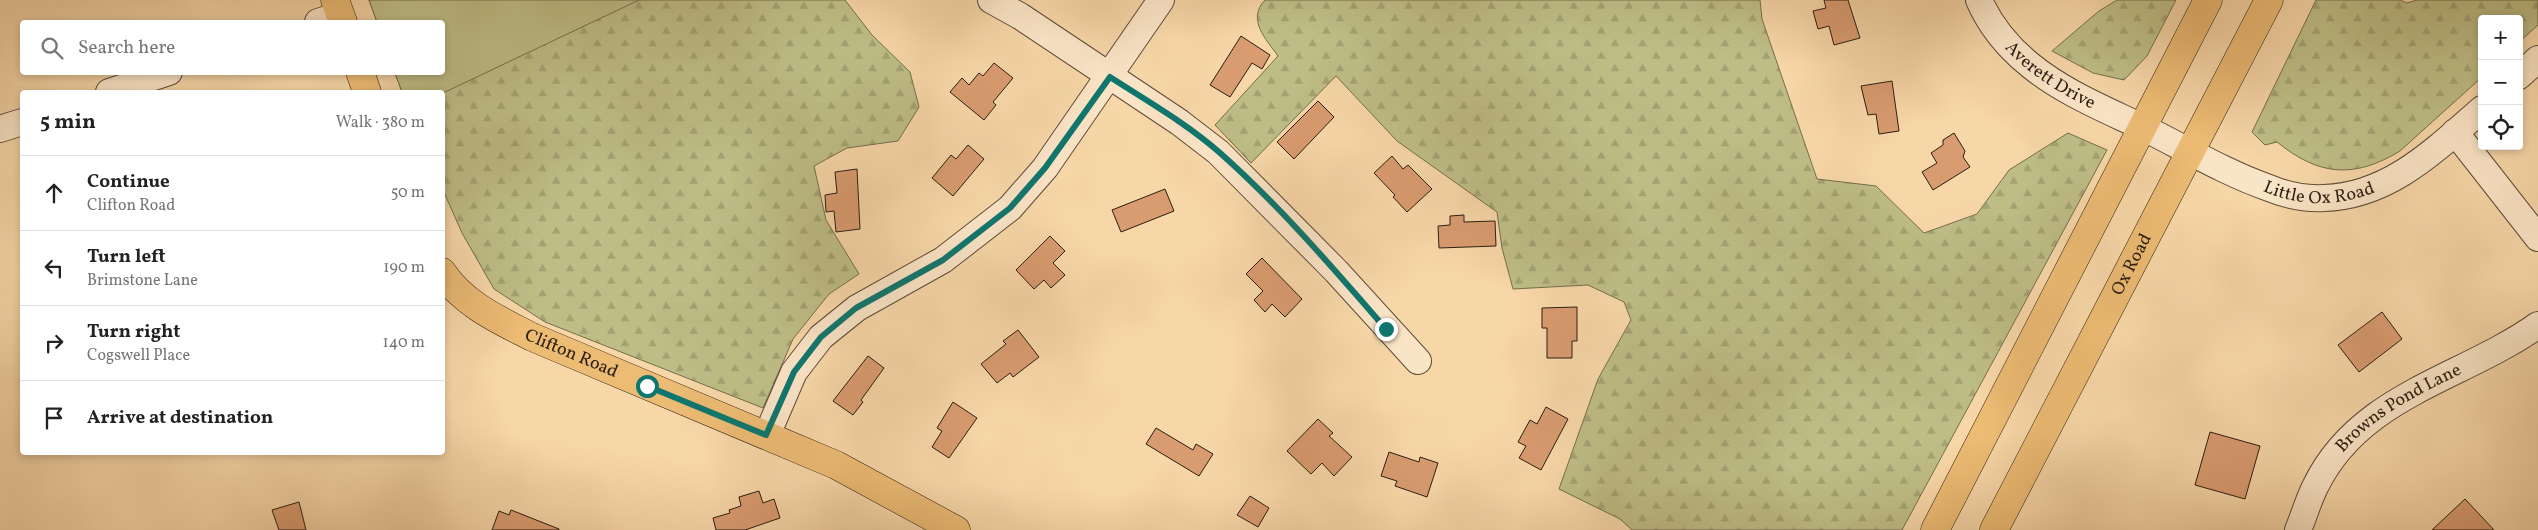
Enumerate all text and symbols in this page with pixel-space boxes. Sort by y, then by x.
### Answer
map controls [2478,15,2523,150]
button: + [2478,15,2523,60]
search box [20,20,445,75]
icon: search [38,34,66,62]
text: Search here [78,35,175,61]
street label: Averett Drive [1999,36,2100,116]
button: − [2478,60,2523,105]
button: locate [2478,105,2523,150]
text: 5 min [40,108,96,137]
text: Walk · 380 m [336,112,425,134]
text: Continue [87,169,170,195]
street label: Little Ox Road [2260,175,2378,211]
icon: ahead [40,179,68,207]
text: 50 m [391,182,425,204]
text: Clifton Road [87,195,175,217]
street label: Ox Road [2105,229,2158,300]
text: Turn left [87,244,166,270]
icon: left [40,254,68,282]
text: 190 m [383,257,425,279]
text: Brimstone Lane [87,270,198,292]
route end [1375,318,1398,341]
text: Turn right [87,319,180,345]
street label: Clifton Road [520,323,622,384]
icon: right [40,329,68,357]
text: 140 m [383,332,425,354]
text: Cogswell Place [87,345,190,367]
street label: Browns Pond Lane [2330,357,2465,458]
route start [636,375,659,398]
icon: arrive [40,404,68,432]
text: Arrive at destination [87,405,273,431]

